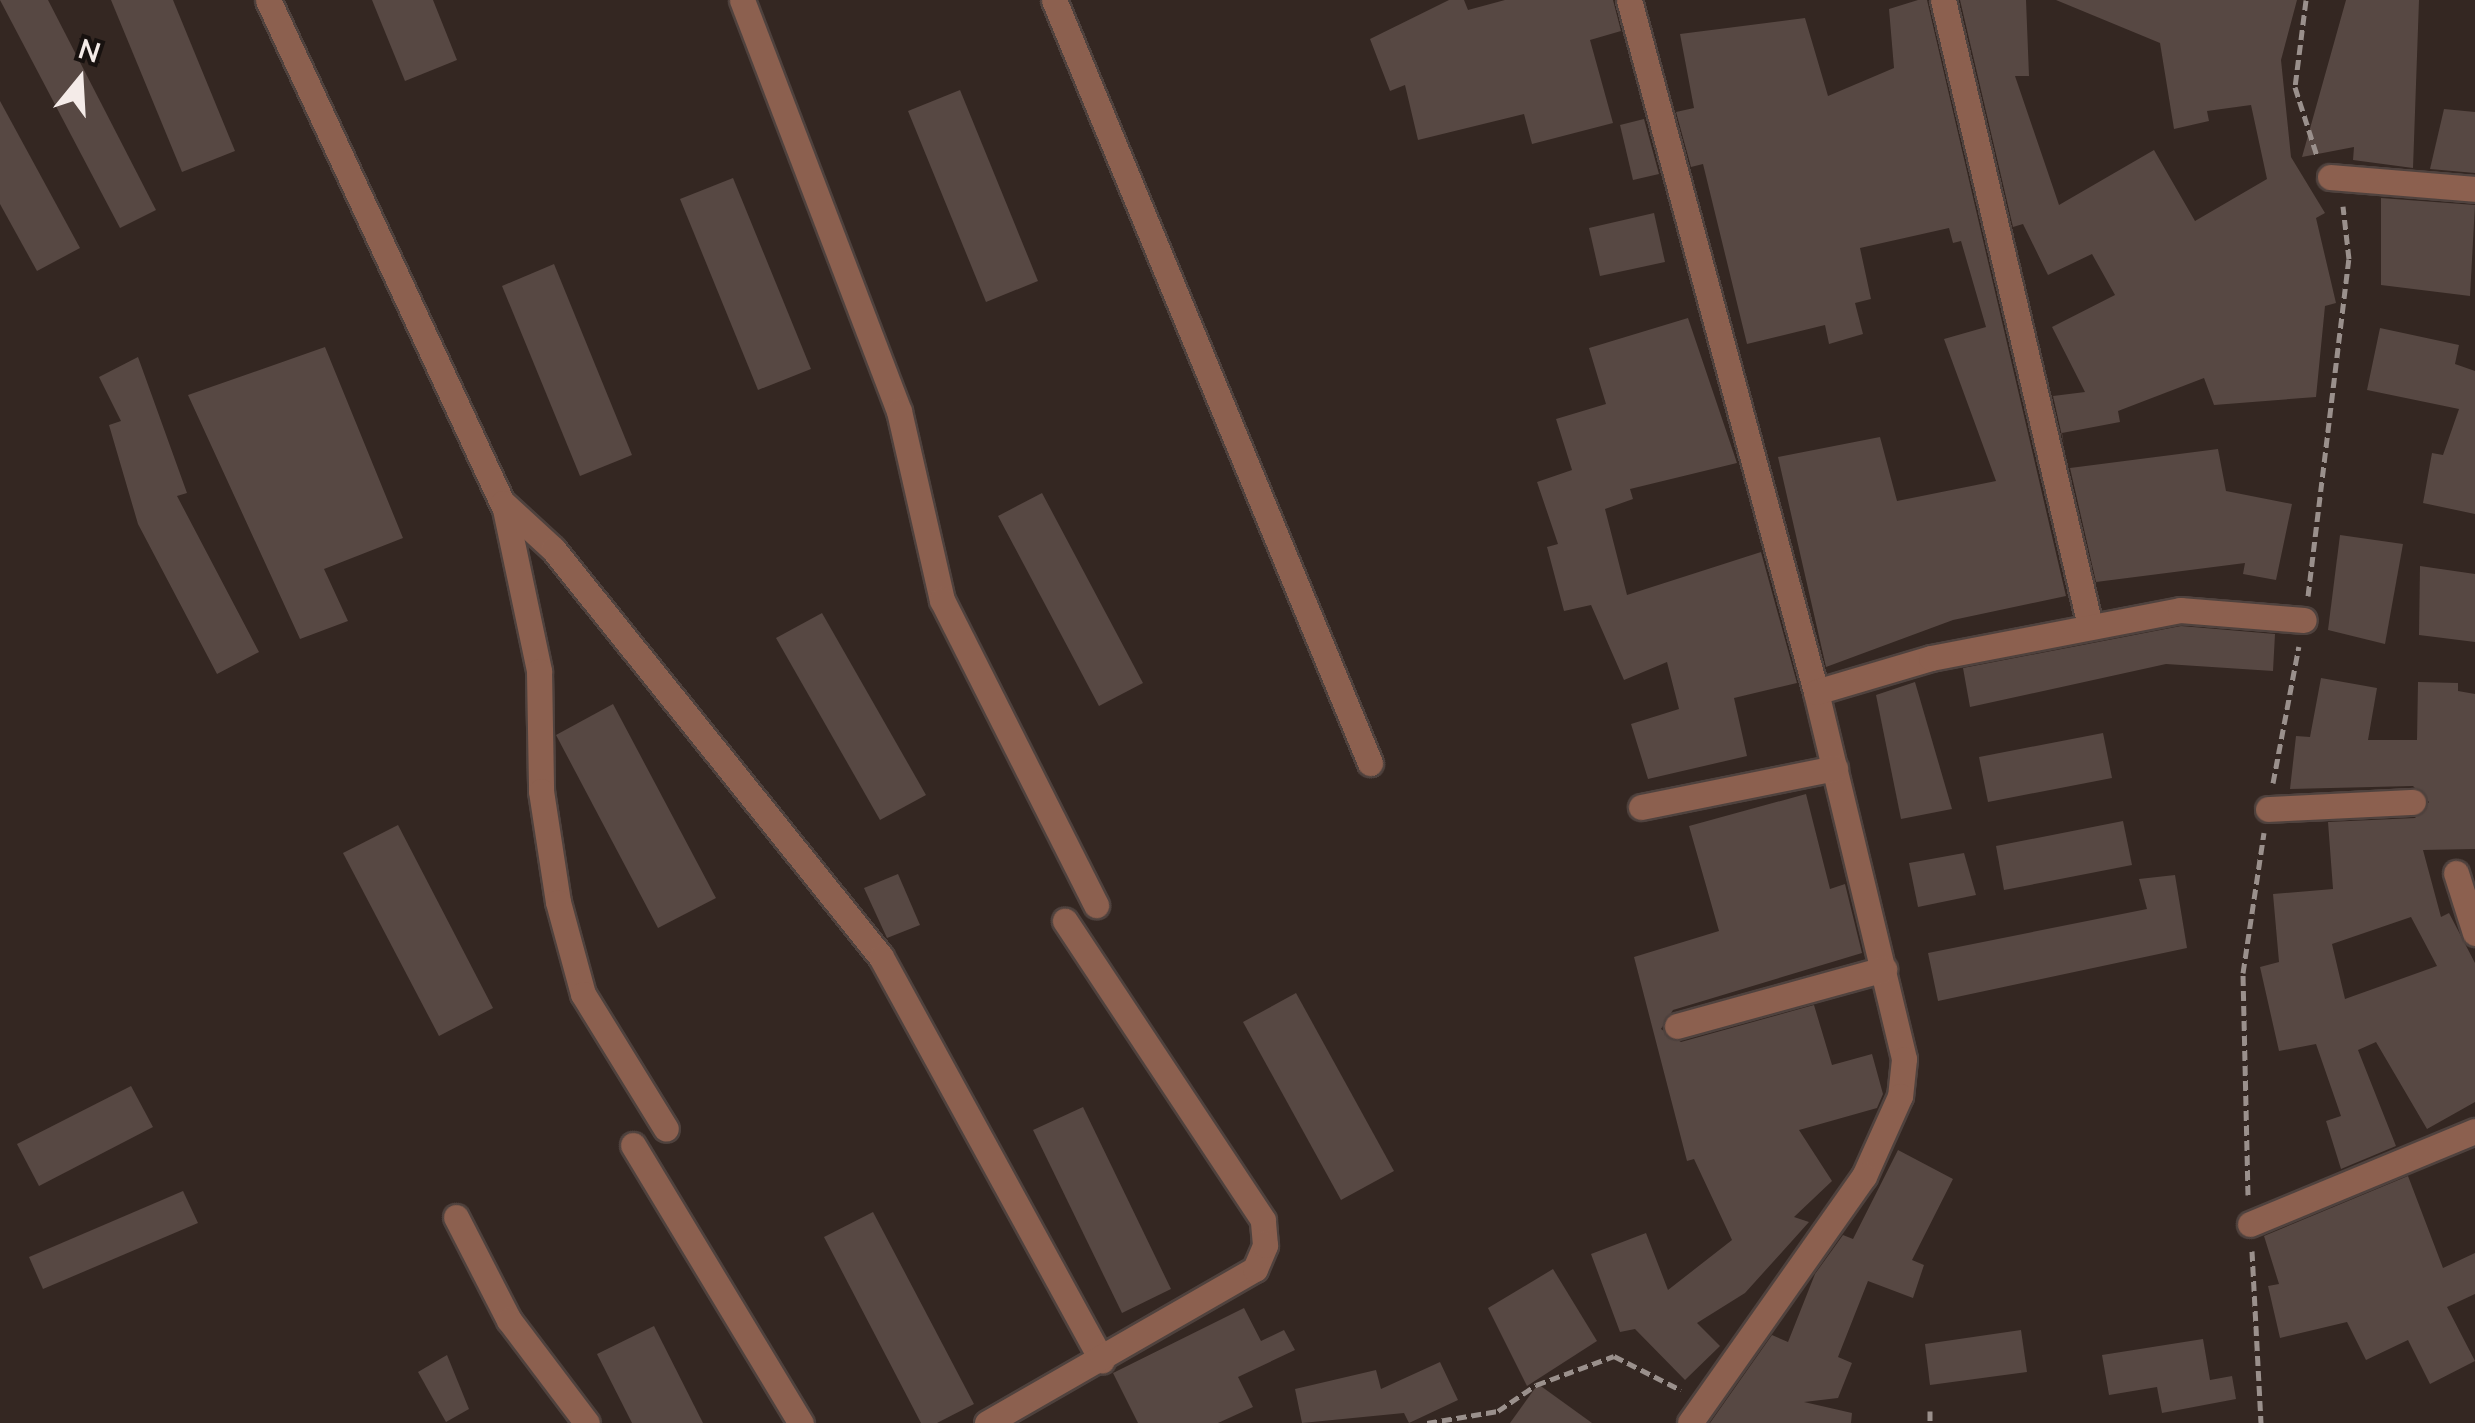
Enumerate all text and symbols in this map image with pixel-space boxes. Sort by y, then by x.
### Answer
north arrow [30,30,130,130]
text: N [73,30,105,73]

